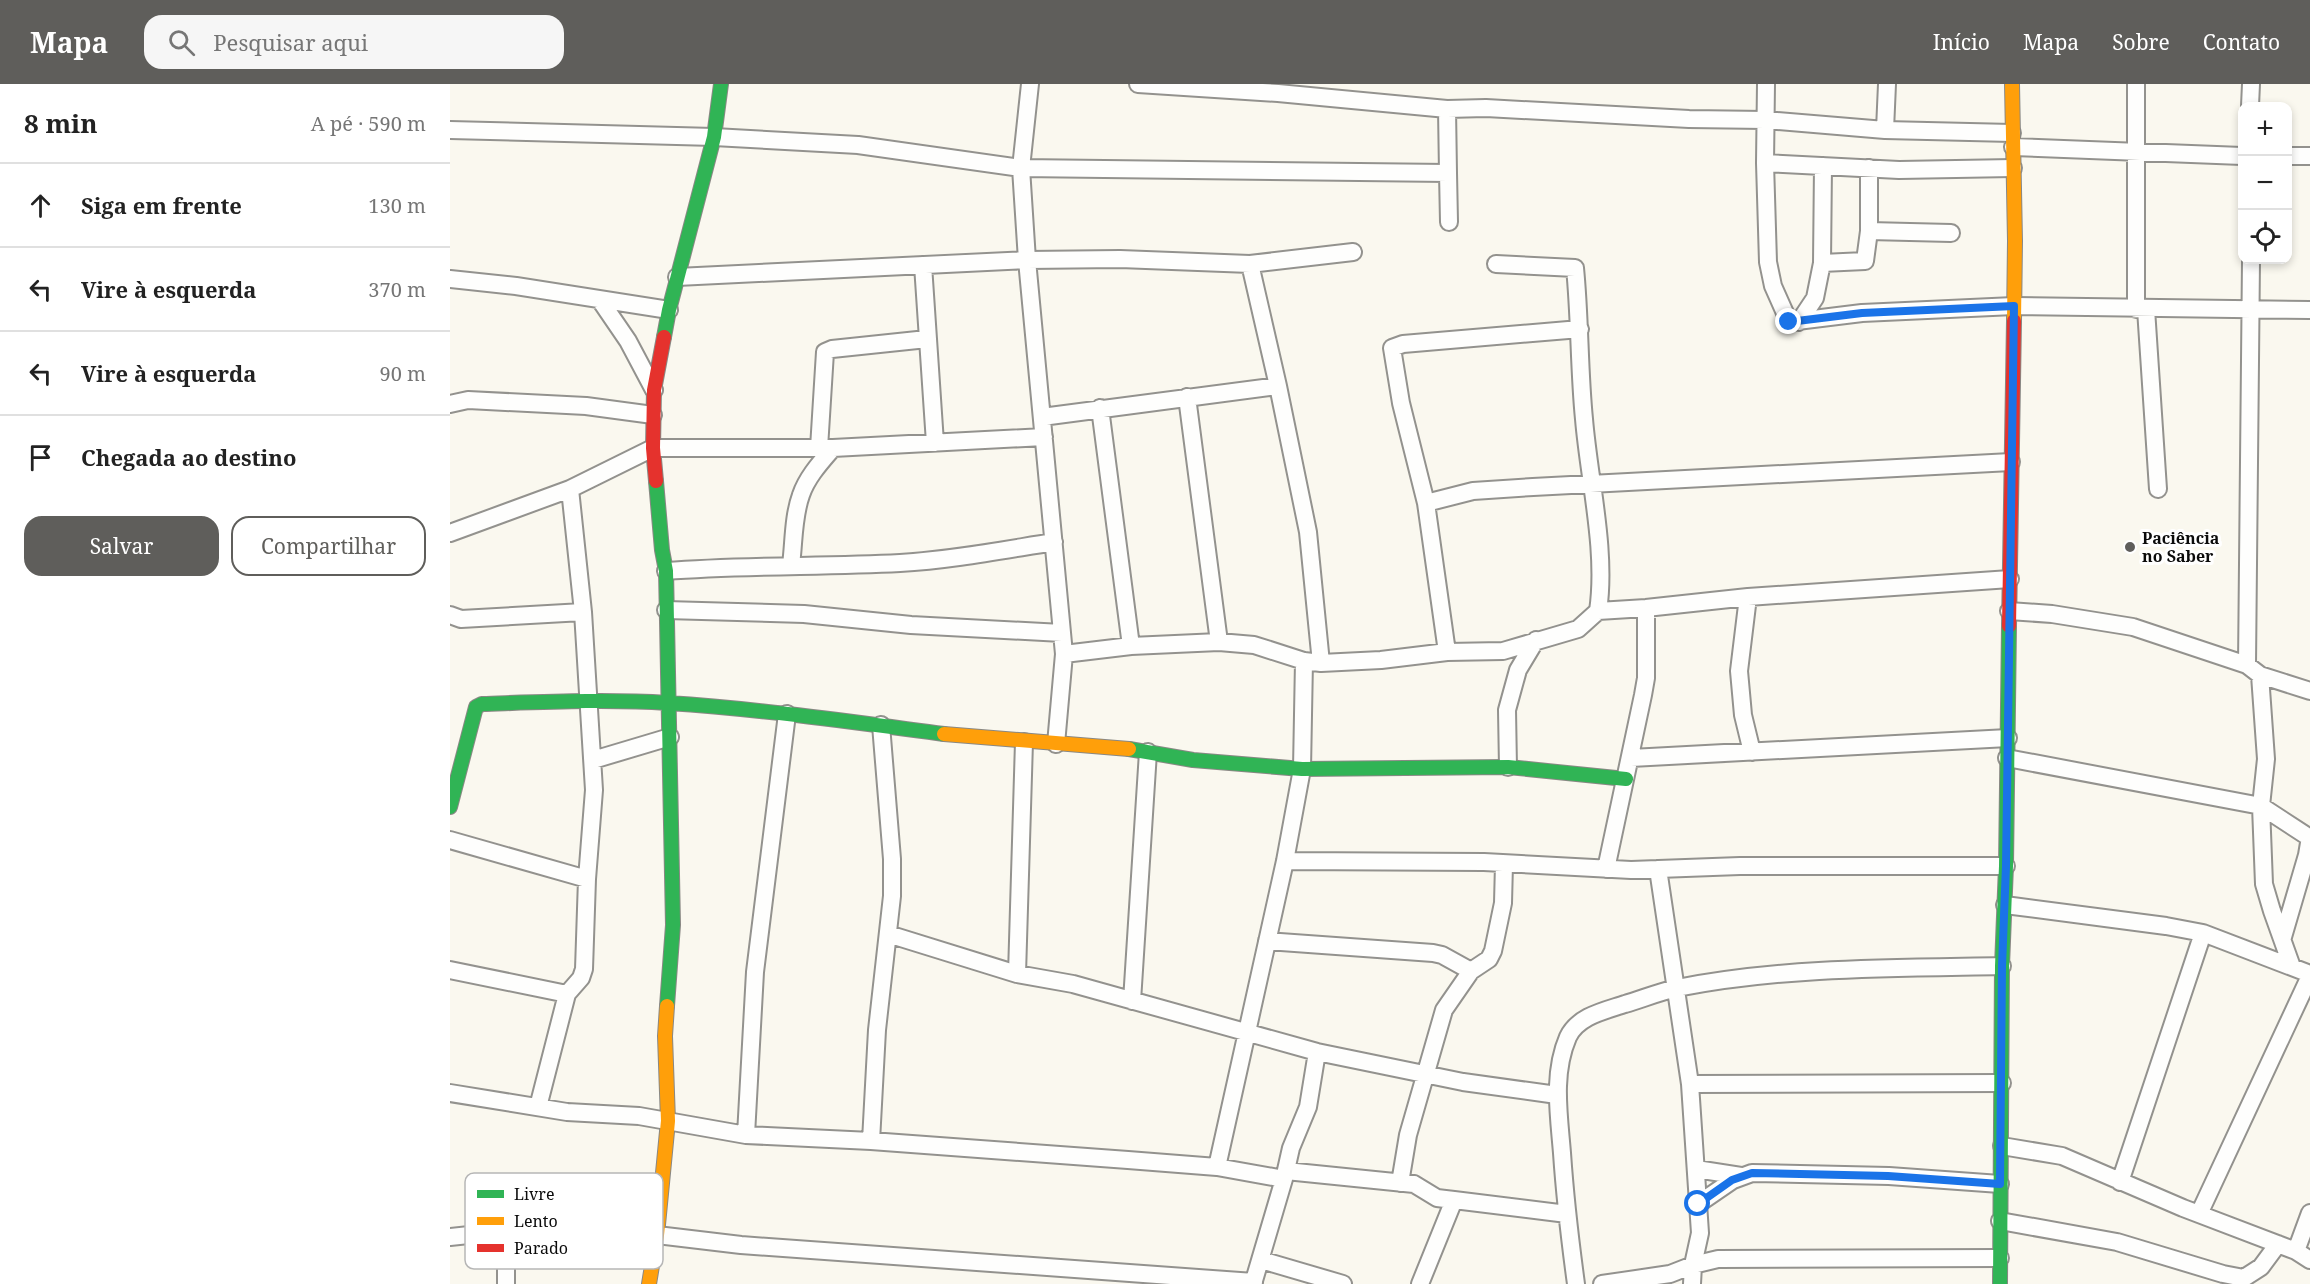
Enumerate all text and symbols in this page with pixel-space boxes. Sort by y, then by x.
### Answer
search box [144,15,564,69]
text: Mapa [30,23,108,61]
icon: search [165,26,198,59]
text: Pesquisar aqui [213,27,368,57]
text: Início [1933,28,1990,56]
text: Mapa [2023,28,2079,56]
text: Sobre [2112,28,2170,56]
text: Contato [2203,28,2280,56]
map controls [2238,102,2292,264]
button: + [2238,102,2292,156]
text: 8 min [24,105,98,141]
text: A pé · 590 m [311,110,426,137]
button: − [2238,156,2292,210]
icon: ahead [24,189,57,222]
text: Siga em frente [81,190,242,220]
text: 130 m [368,192,426,219]
button: locate [2238,210,2292,264]
icon: left [24,273,57,306]
text: Vire à esquerda [81,274,257,304]
text: 370 m [368,276,426,303]
route end [1775,308,1801,334]
icon: left [24,357,57,390]
text: Vire à esquerda [81,358,257,388]
text: 90 m [380,360,426,387]
icon: arrive [24,441,57,474]
text: Chegada ao destino [81,442,296,472]
button: Salvar [24,516,219,576]
button: Compartilhar [231,516,426,576]
place label: Paciência no Saber [2142,527,2220,567]
marker: Paciência no Saber [2123,540,2137,554]
legend [465,1173,663,1269]
text: Livre [514,1183,554,1205]
route start [1684,1190,1710,1216]
text: Lento [514,1210,558,1232]
text: Parado [514,1237,568,1259]

